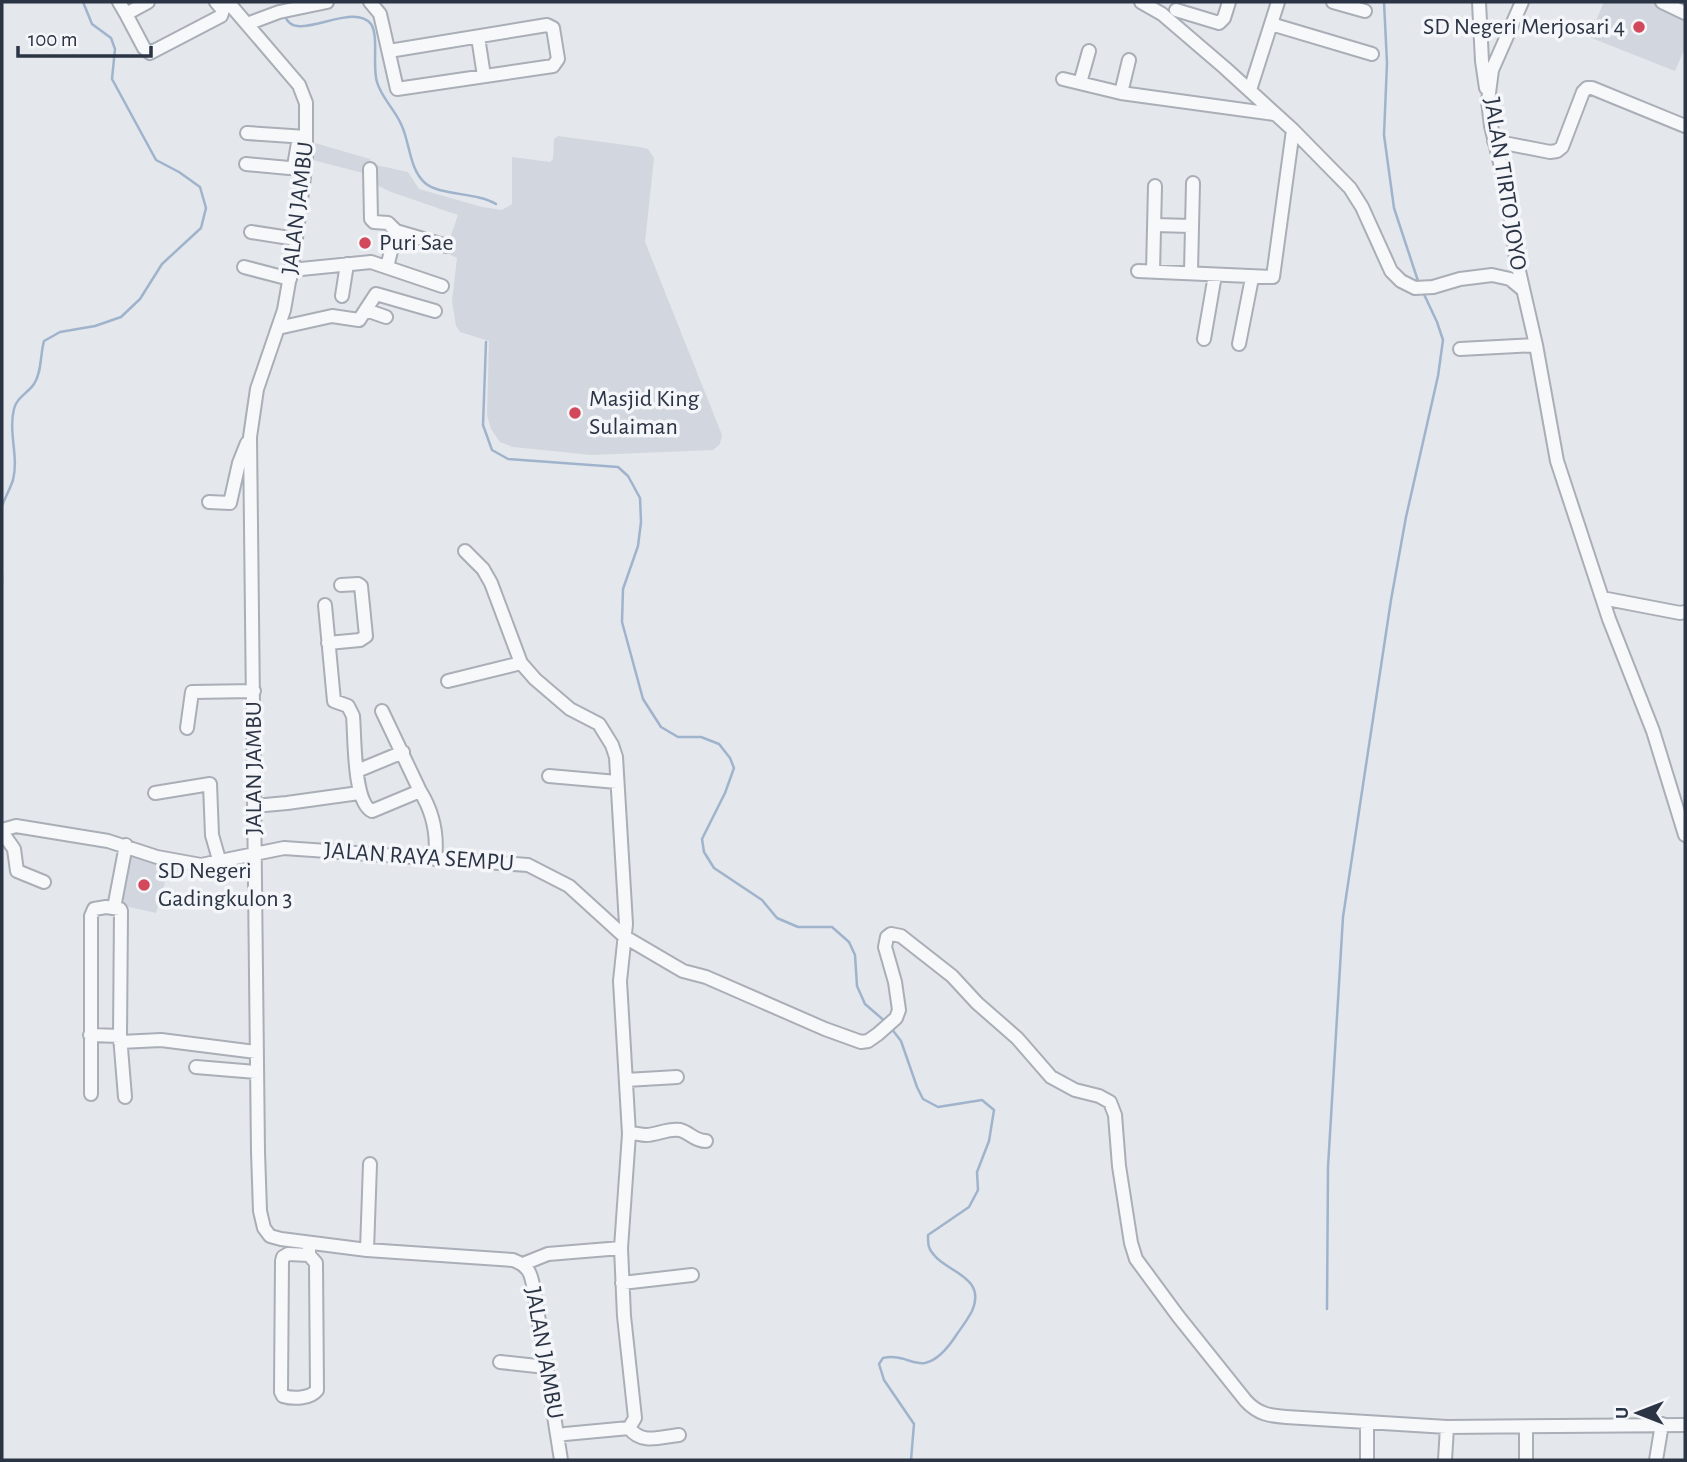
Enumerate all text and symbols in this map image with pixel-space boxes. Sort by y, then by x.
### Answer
scale bar [18,14,150,58]
place label: SD Negeri Merjosari 4 [1423,15,1625,39]
marker: SD Negeri Merjosari 4 [1631,19,1647,35]
text: 100 m [28,29,78,50]
street label: JALAN TIRTO JOYO [1479,96,1531,272]
street label: JALAN JAMBU [278,140,318,276]
place label: Puri Sae [379,231,454,255]
marker: Puri Sae [357,235,373,251]
place label: Masjid King Sulaiman [589,387,700,439]
marker: Masjid King Sulaiman [567,405,583,421]
street label: JALAN JAMBU [242,701,266,835]
street label: JALAN RAYA SEMPU [323,838,515,876]
place label: SD Negeri Gadingkulon 3 [158,859,292,911]
marker: SD Negeri Gadingkulon 3 [136,877,152,893]
street label: JALAN JAMBU [521,1285,567,1421]
north arrow [1603,1378,1673,1448]
text: U [1613,1407,1632,1419]

